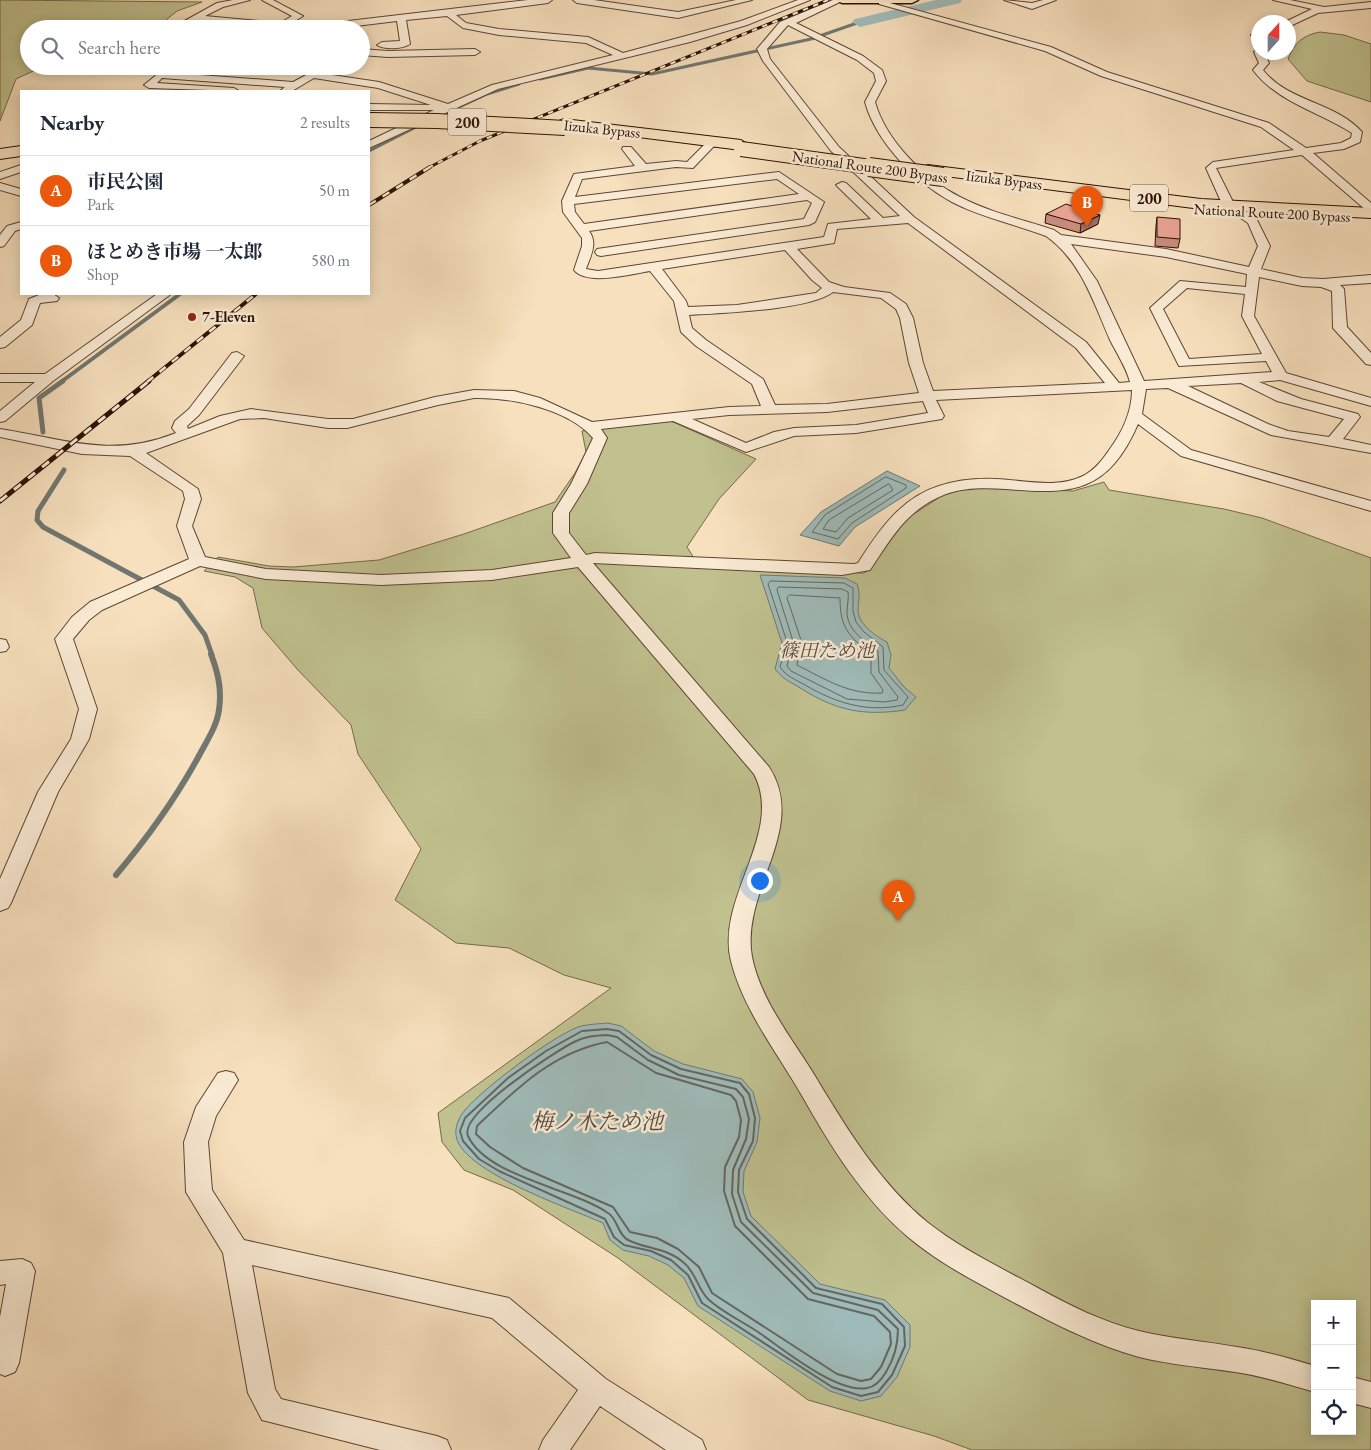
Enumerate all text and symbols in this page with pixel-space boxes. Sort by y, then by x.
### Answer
north arrow [1251,15,1296,60]
search box [20,20,370,75]
icon: search [38,34,66,62]
text: Search here [78,35,160,60]
road number: 200 [448,108,486,136]
text: Nearby [40,109,104,136]
text: 2 results [300,112,350,133]
street label: Iizuka Bypass [563,115,641,142]
street label: National Route 200 Bypass [791,146,949,187]
street label: Iizuka Bypass [965,165,1044,194]
text: 市民公園 [87,169,163,194]
text: A [50,180,62,201]
text: 50 m [319,180,350,201]
road number: 200 [1130,184,1168,212]
pin: B [1071,186,1103,227]
text: Park [87,194,114,215]
street label: National Route 200 Bypass [1193,199,1351,226]
text: ほとめき市場 一太郎 [87,239,263,264]
text: B [51,250,61,271]
text: 580 m [311,250,350,271]
text: Shop [87,264,119,285]
place label: 7-Eleven [202,307,256,326]
marker: 7-Eleven [186,311,198,323]
water label: 篠田ため池 [779,638,876,663]
your location [747,868,773,894]
pin: A [882,880,914,921]
water label: 梅ノ木ため池 [531,1107,666,1136]
map controls [1311,1300,1356,1435]
button: + [1311,1300,1356,1345]
button: − [1311,1345,1356,1390]
button: locate [1311,1390,1356,1435]

